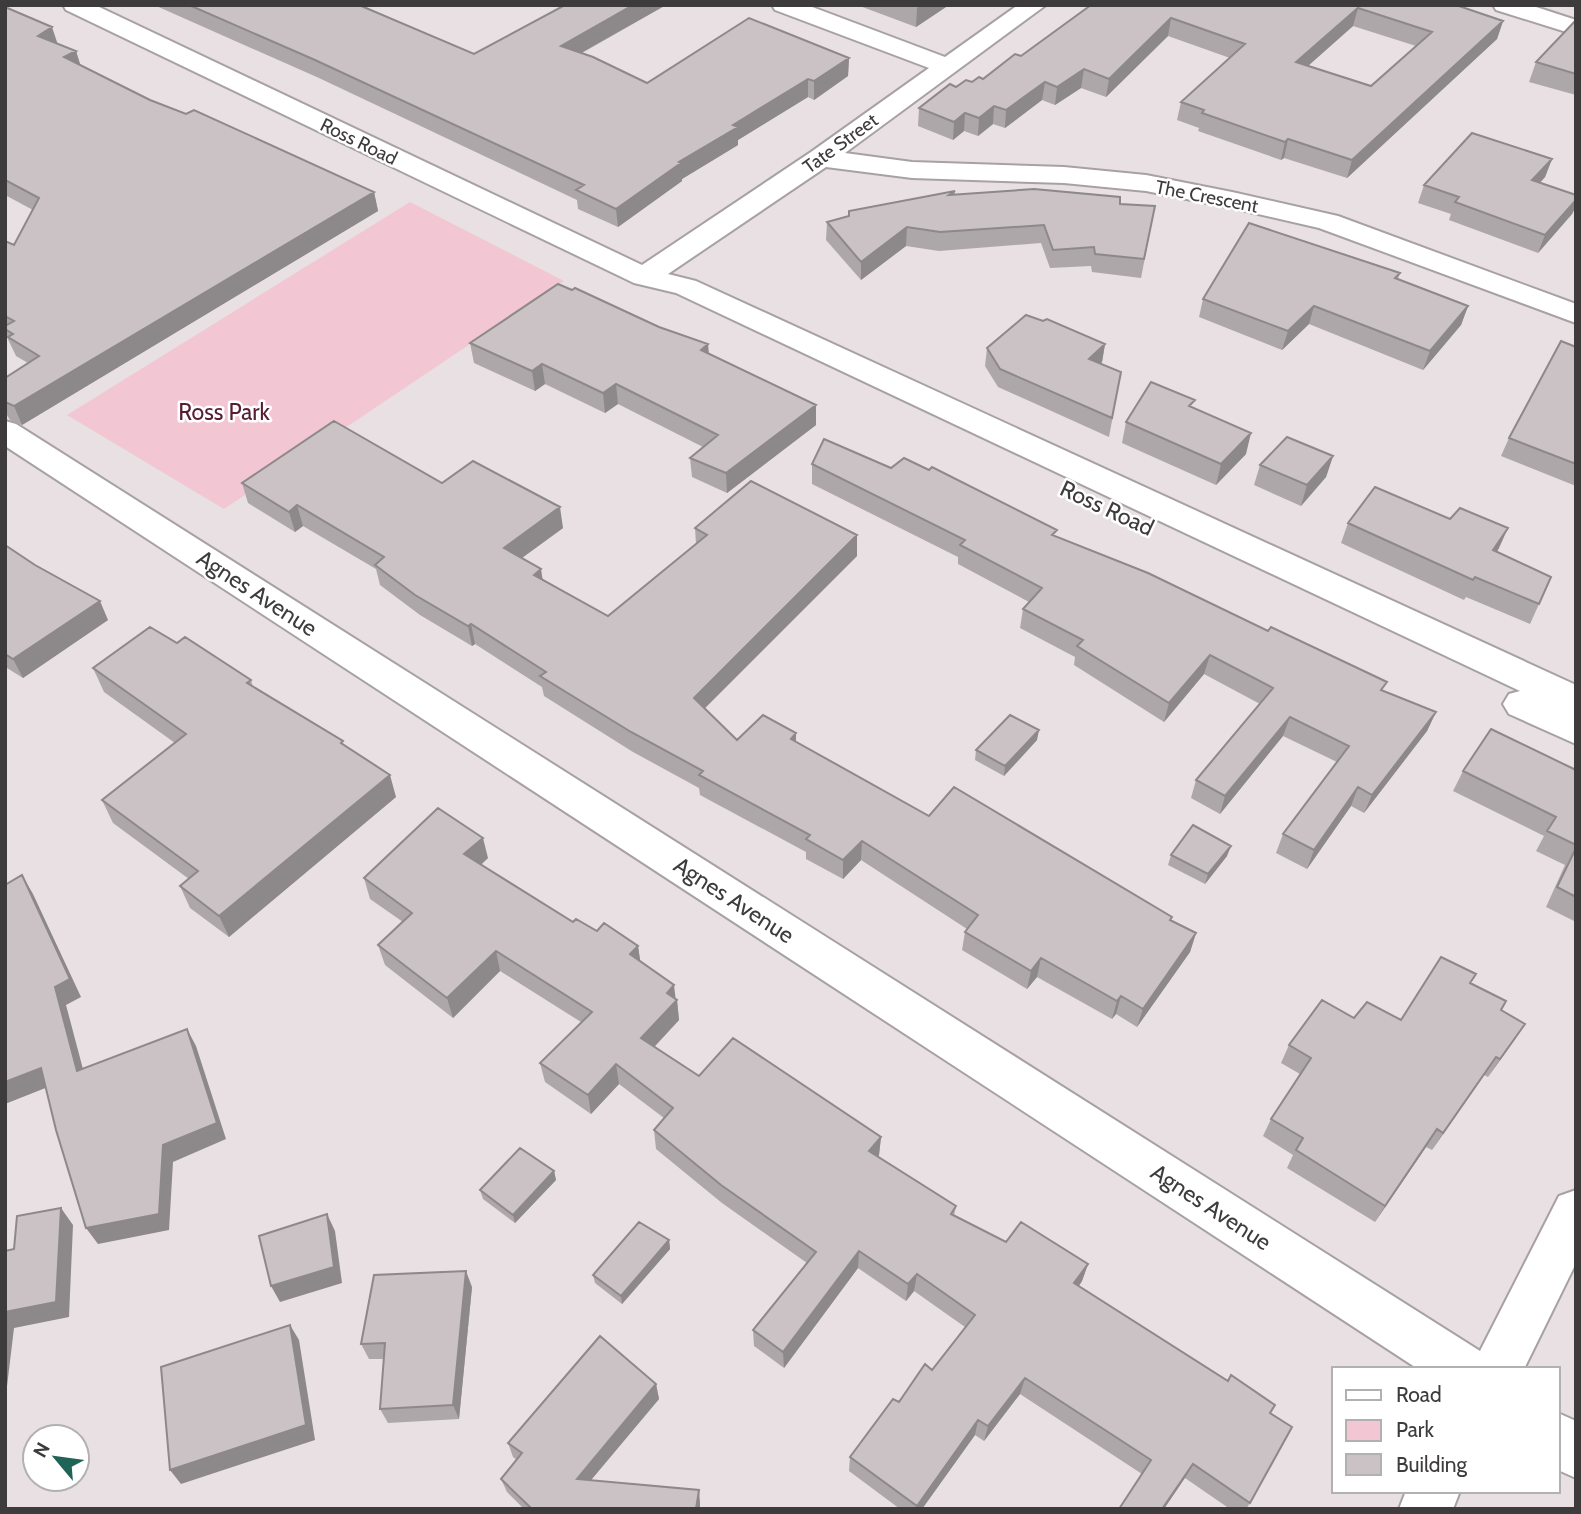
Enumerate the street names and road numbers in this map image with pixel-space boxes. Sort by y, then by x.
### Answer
street label: Tate Street [798,108,883,178]
street label: Ross Road [317,113,401,170]
street label: The Crescent [1153,175,1261,218]
street label: Ross Road [1056,474,1158,542]
street label: Agnes Avenue [192,544,323,642]
street label: Agnes Avenue [669,851,800,949]
street label: Agnes Avenue [1146,1158,1277,1256]

